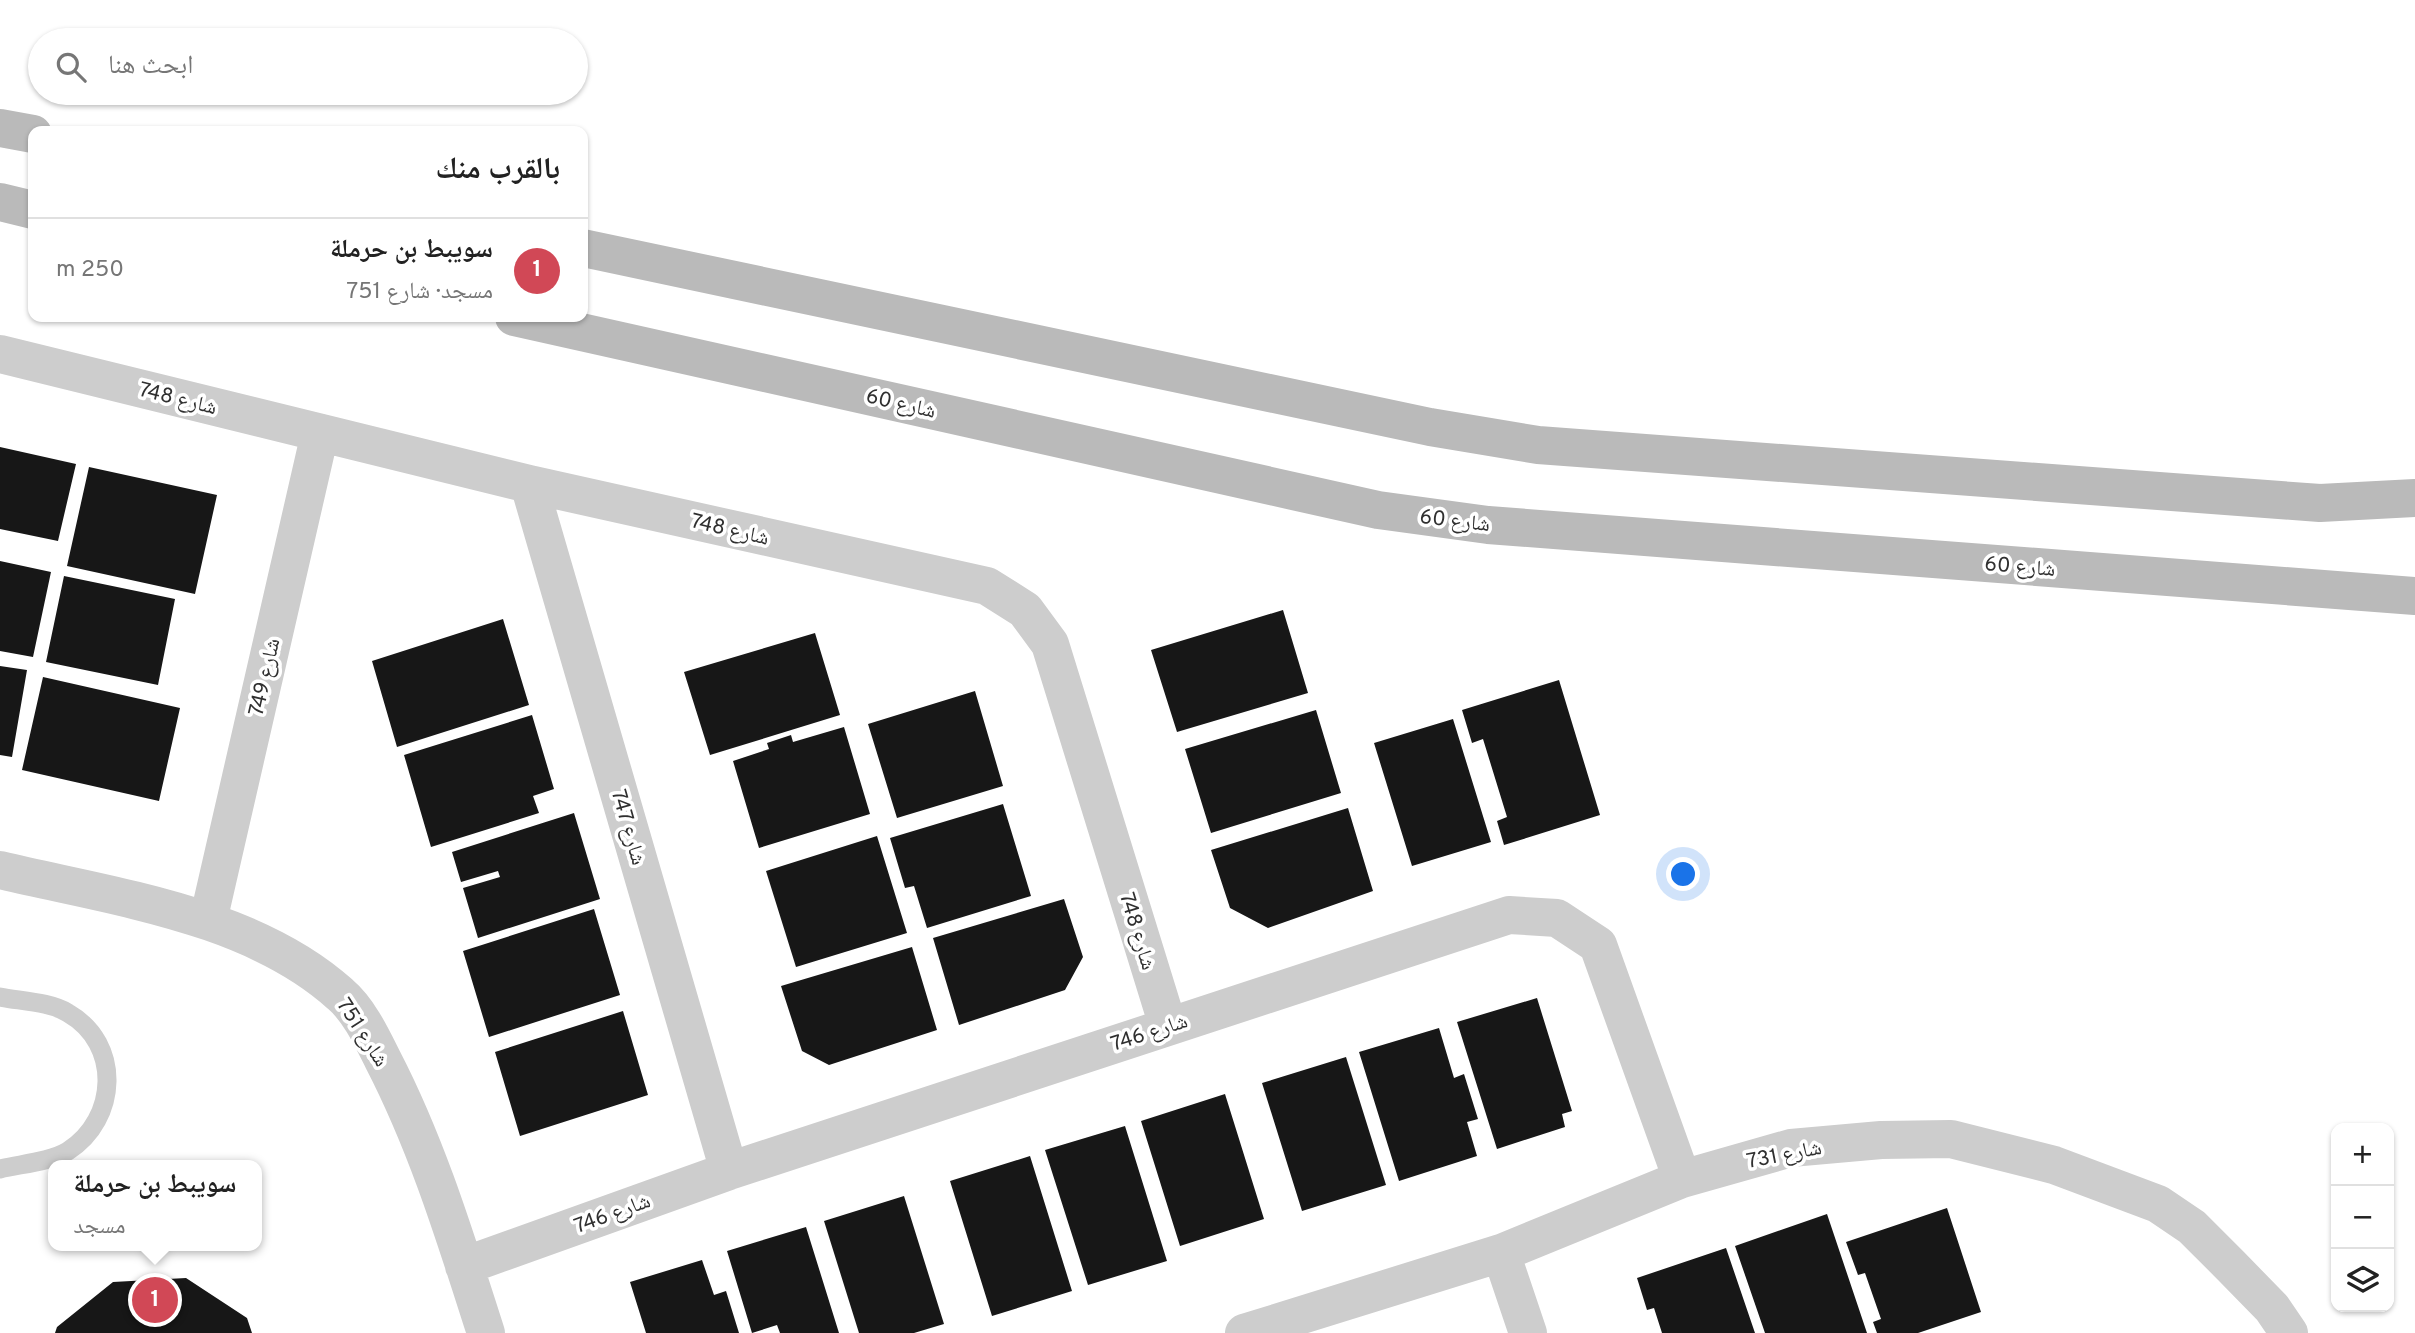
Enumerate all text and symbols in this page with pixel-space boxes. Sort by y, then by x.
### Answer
search box [28,28,588,105]
icon: search [52,48,90,86]
text: ابحث هنا [108,50,193,83]
text: بالقرب منك [435,152,560,189]
text: سويبط بن حرملة [330,234,493,267]
text: 250 m [56,256,124,285]
text: 1 [532,256,542,285]
text: مسجد · شارع 751 [346,278,493,307]
street label: شارع 748 [136,377,220,422]
street label: شارع 60 [863,383,938,426]
street label: شارع 60 [1418,504,1492,539]
street label: شارع 748 [688,508,771,553]
street label: شارع 60 [1983,551,2056,584]
street label: شارع 749 [243,636,287,719]
street label: شارع 747 [604,786,651,868]
your location [1666,857,1700,891]
street label: شارع 748 [1112,889,1161,973]
street label: شارع 751 [330,993,394,1072]
street label: شارع 746 [1108,1008,1191,1059]
map controls [2331,1123,2394,1312]
button: + [2331,1123,2394,1186]
street label: شارع 731 [1744,1135,1824,1176]
popup [48,1160,262,1251]
text: سويبط بن حرملة [74,1169,236,1202]
button: − [2331,1186,2394,1249]
street label: شارع 746 [571,1188,654,1241]
text: مسجد [74,1213,126,1242]
button: layers [2331,1249,2394,1312]
pin: 1 [132,1274,178,1326]

